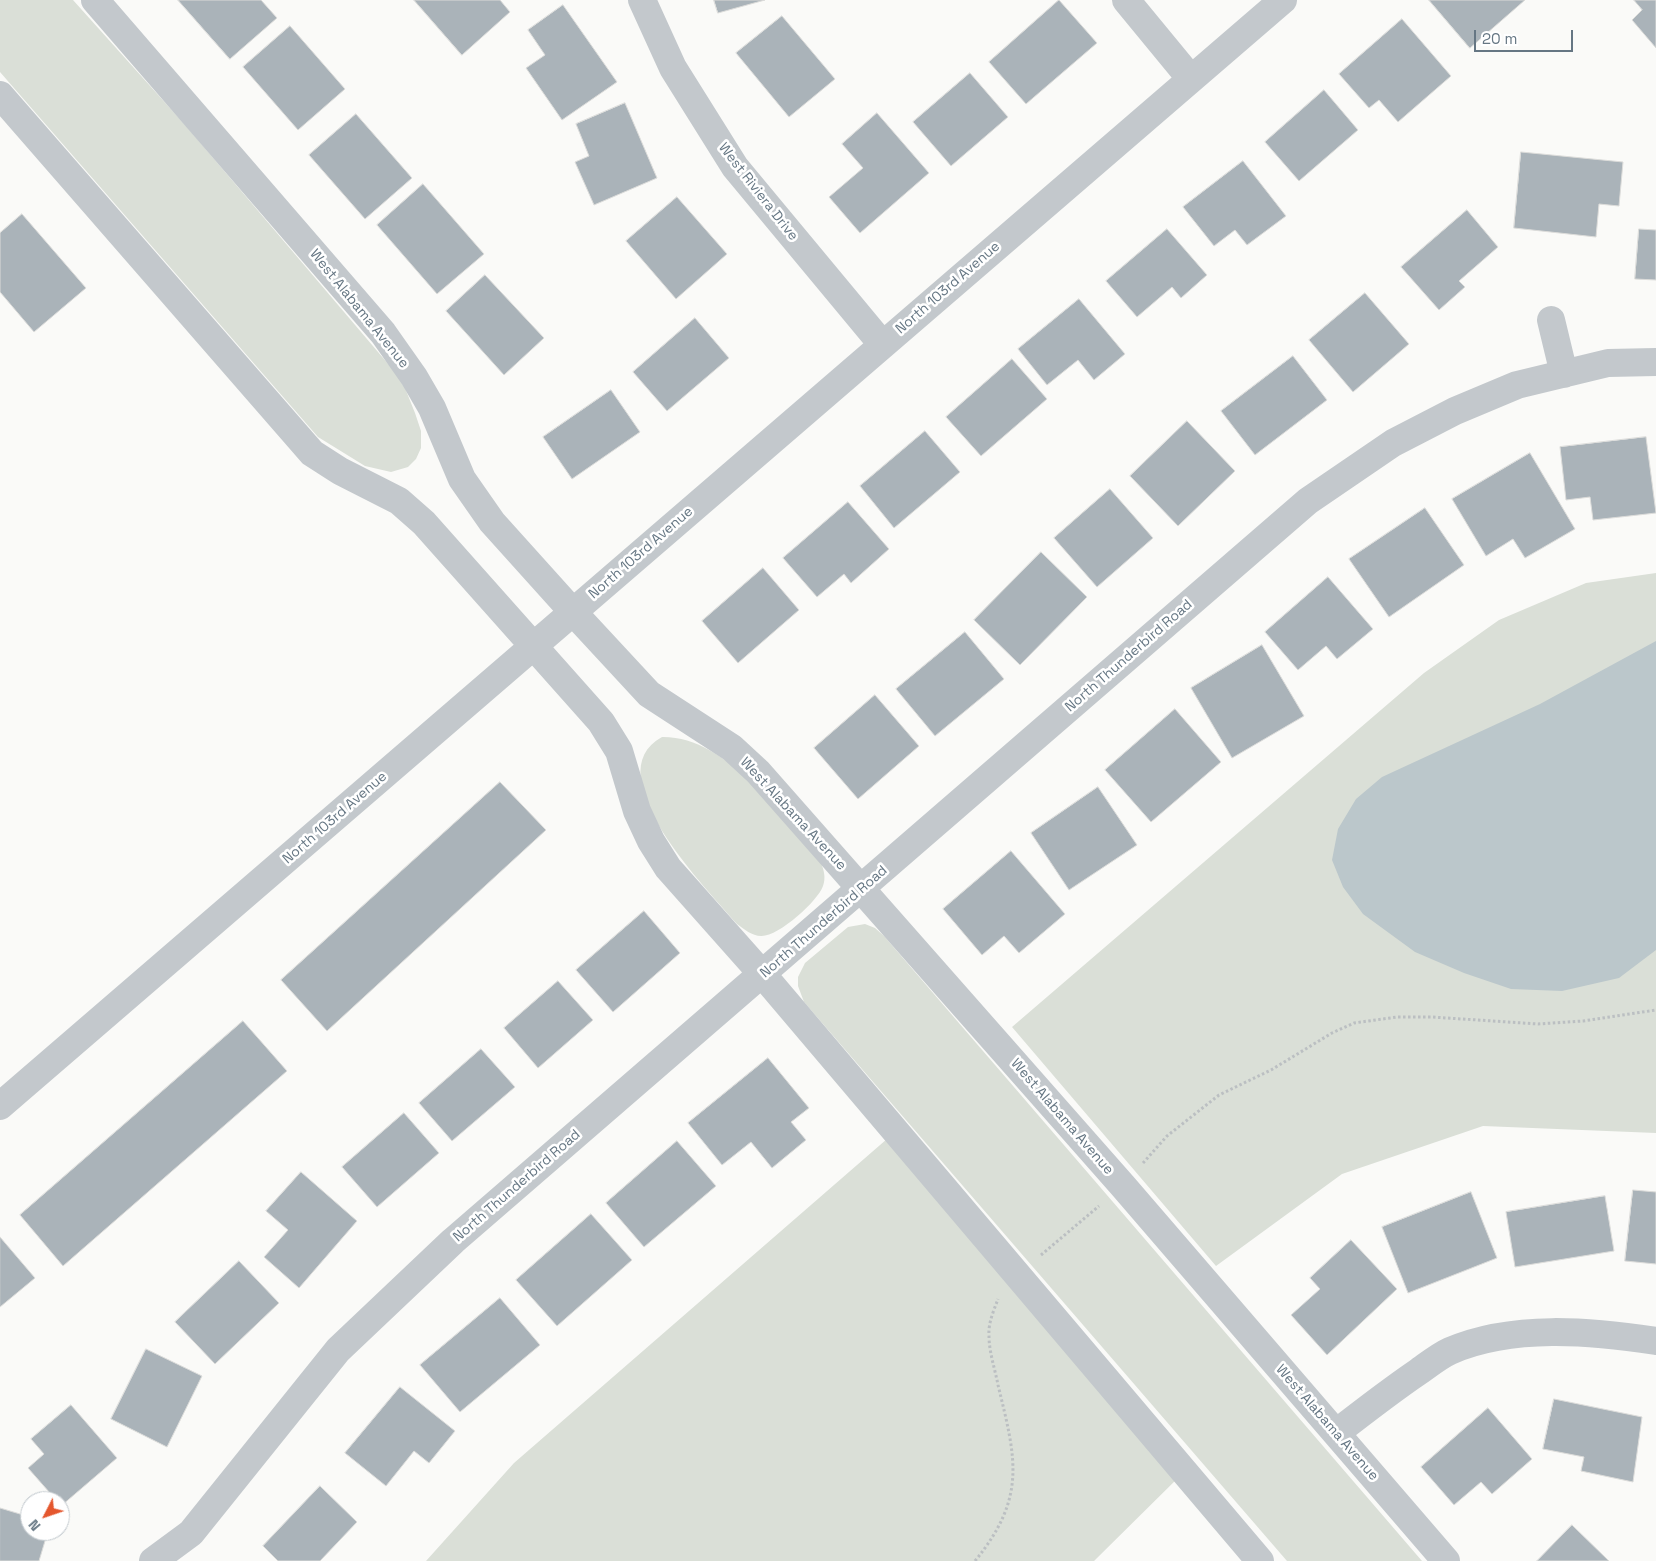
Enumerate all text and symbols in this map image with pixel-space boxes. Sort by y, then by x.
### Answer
scale bar [1476,20,1575,52]
text: 20 m [1482,29,1517,48]
street label: West Riviera Drive [715,140,801,244]
street label: North 103rd Avenue [893,238,1003,338]
street label: West Alabama Avenue [306,246,412,372]
street label: North 103rd Avenue [586,503,696,603]
street label: North Thunderbird Road [1062,596,1196,716]
street label: West Alabama Avenue [736,754,850,874]
street label: North 103rd Avenue [280,768,390,868]
street label: North Thunderbird Road [757,862,891,982]
street label: West Alabama Avenue [1007,1056,1117,1178]
street label: North Thunderbird Road [450,1126,584,1246]
street label: West Alabama Avenue [1272,1362,1382,1484]
north arrow [20,1491,70,1541]
text: N [25,1516,44,1535]

